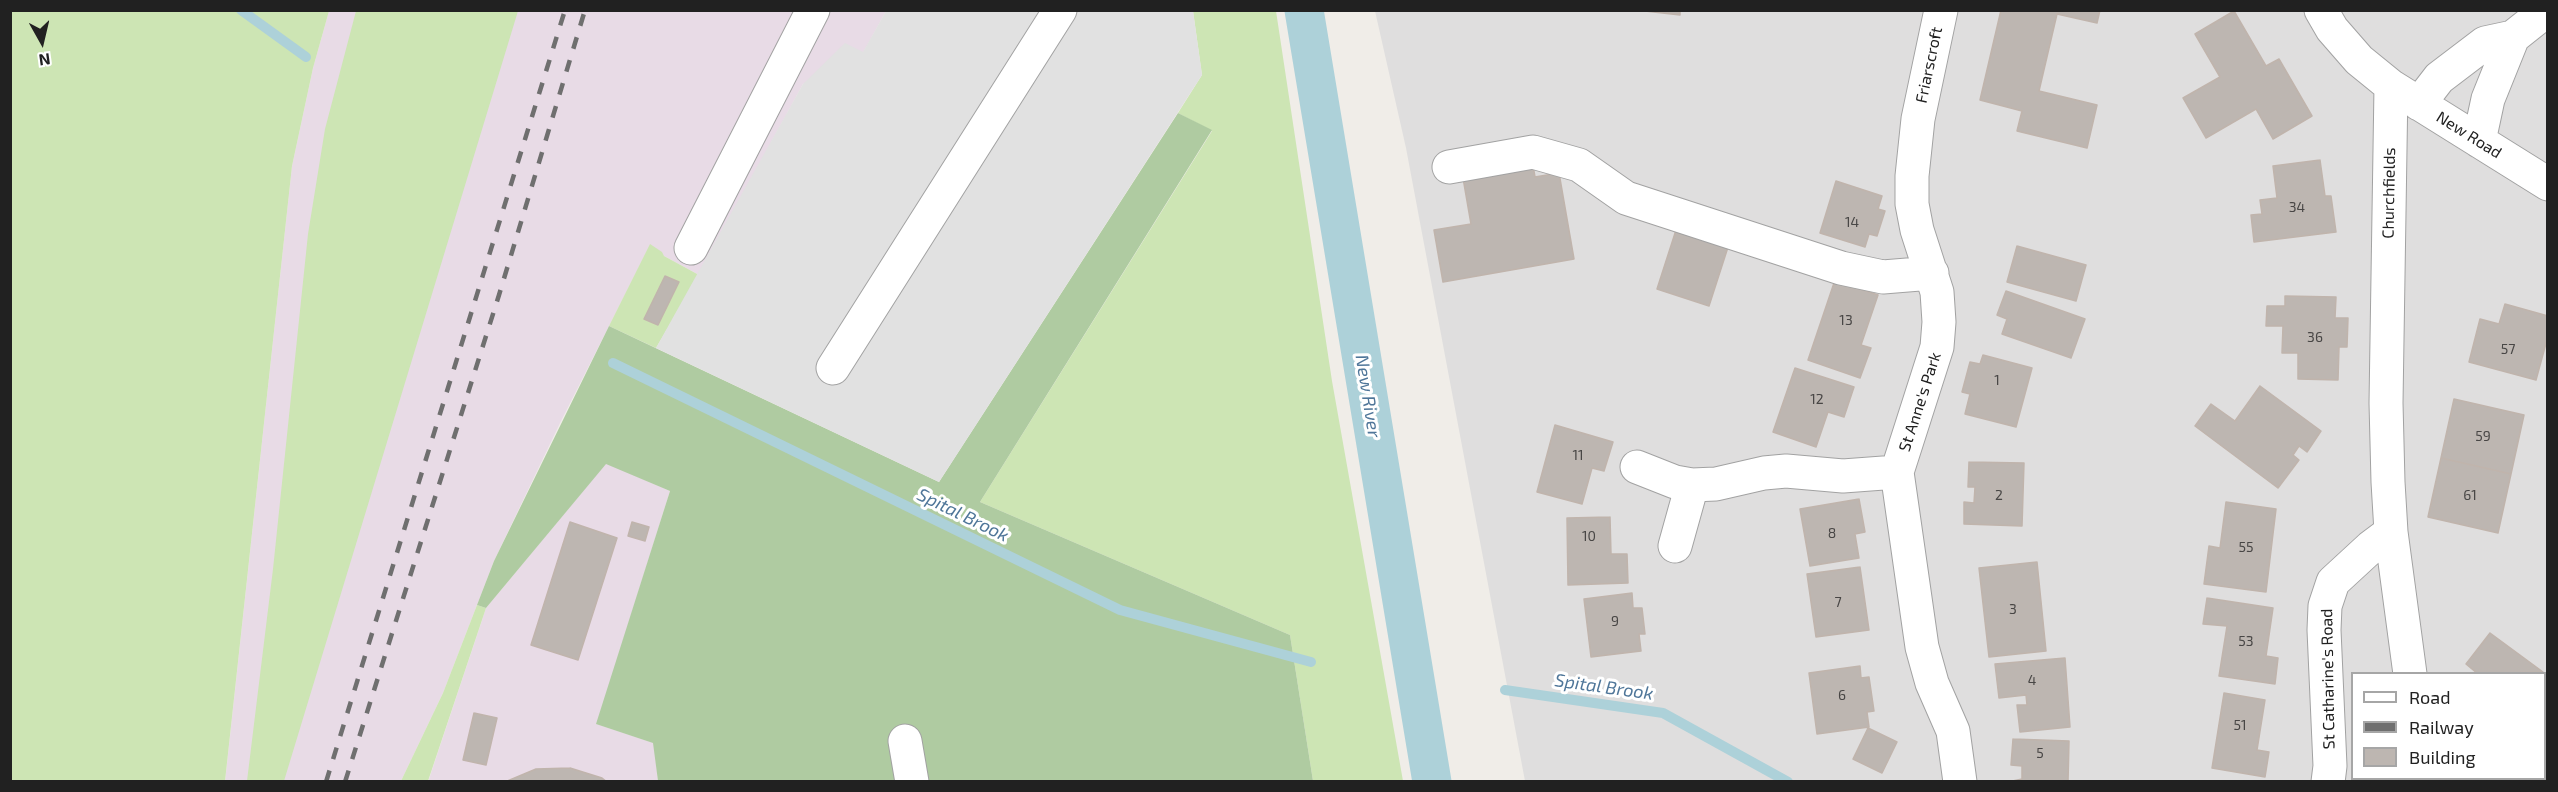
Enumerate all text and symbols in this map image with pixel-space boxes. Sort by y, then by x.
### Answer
north arrow [12,12,72,72]
street label: Friarscroft [1912,25,1946,105]
text: N [38,50,52,71]
street label: New Road [2433,107,2505,163]
street label: Churchfields [2379,147,2399,239]
house number: 34 [2289,199,2305,215]
house number: 14 [1845,214,1859,230]
house number: 13 [1839,312,1853,328]
house number: 36 [2307,329,2323,345]
house number: 57 [2501,341,2515,357]
street label: St Anne's Park [1895,350,1945,454]
water label: New River [1351,353,1385,439]
house number: 1 [1994,372,2000,388]
house number: 12 [1810,391,1824,407]
house number: 59 [2475,428,2491,444]
house number: 11 [1572,447,1584,463]
water label: Spital Brook [914,484,1012,546]
house number: 2 [1995,487,2003,503]
house number: 61 [2463,487,2477,503]
house number: 8 [1828,525,1836,541]
house number: 10 [1582,528,1596,544]
house number: 55 [2238,539,2254,555]
house number: 7 [1834,594,1842,610]
house number: 3 [2009,601,2017,617]
street label: St Catharine's Road [2317,609,2339,749]
house number: 9 [1611,613,1619,629]
house number: 53 [2238,633,2254,649]
water label: Spital Brook [1553,669,1655,705]
house number: 4 [2028,672,2036,688]
legend [2351,672,2546,780]
text: Road [2409,686,2450,708]
house number: 6 [1838,687,1846,703]
text: Railway [2409,716,2474,738]
house number: 51 [2233,717,2247,733]
house number: 5 [2036,745,2044,761]
text: Building [2409,746,2476,768]

